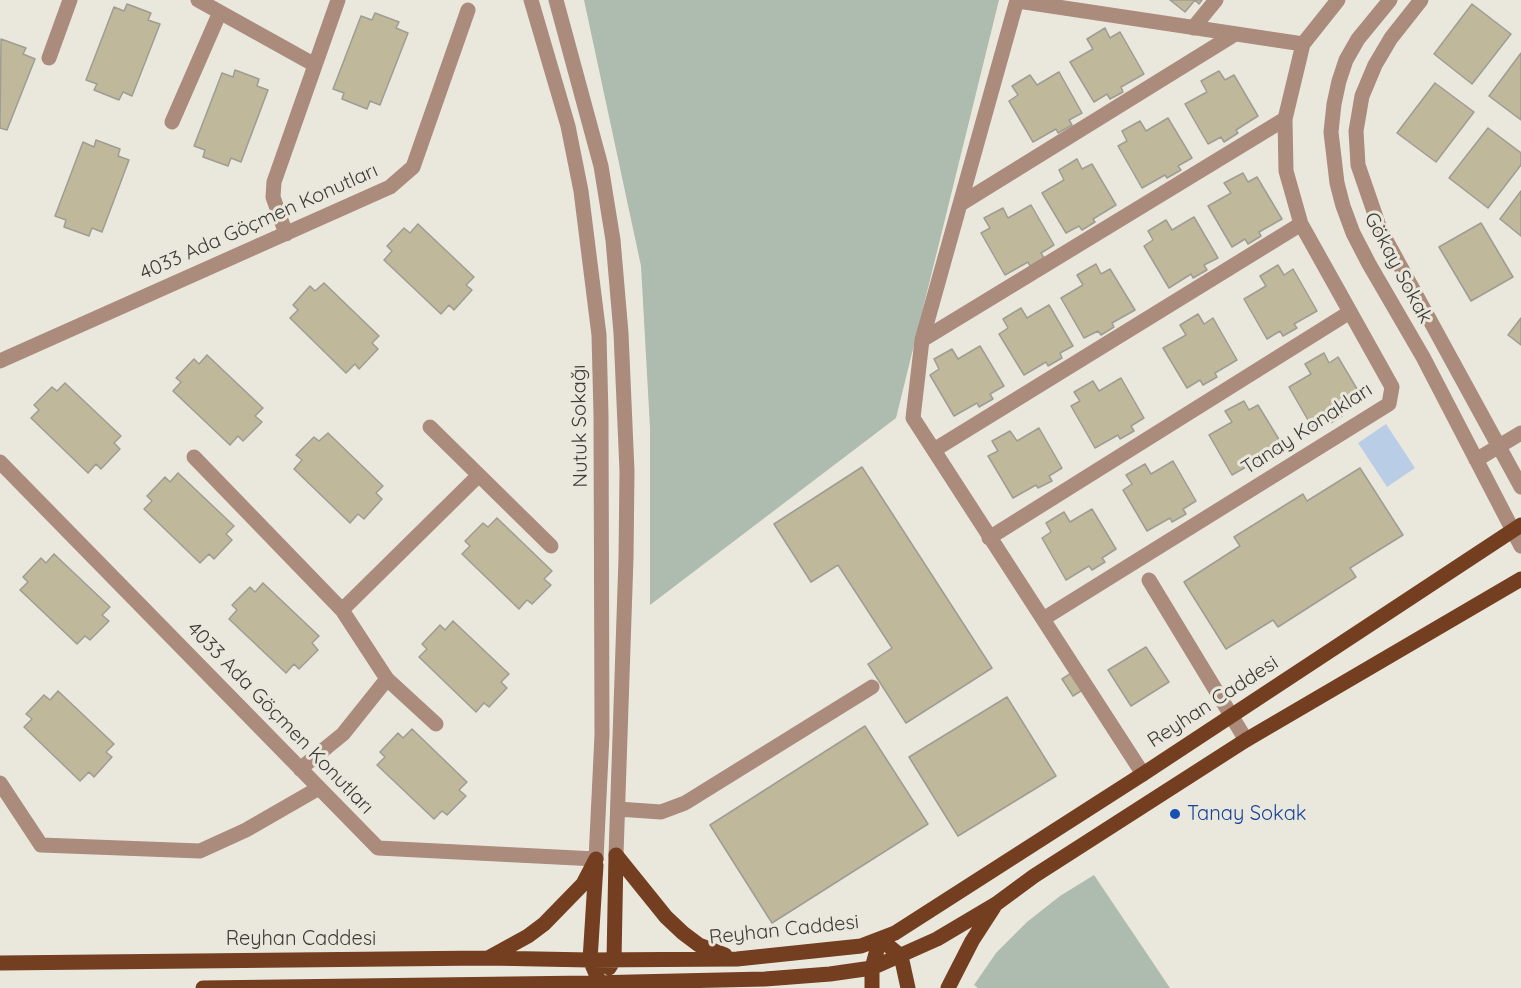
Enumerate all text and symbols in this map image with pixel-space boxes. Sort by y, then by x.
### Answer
street label: 4033 Ada Göçmen Konutları [136,159,382,285]
street label: Gökay Sokak [1359,208,1437,328]
street label: Nutuk Sokağı [567,364,593,488]
street label: Tanay Konakları [1237,378,1377,480]
street label: 4033 Ada Göçmen Konutları [182,617,378,819]
street label: Reyhan Caddesi [1143,651,1283,753]
place label: Tanay Sokak [1187,802,1306,826]
marker: Tanay Sokak [1168,807,1182,821]
street label: Reyhan Caddesi [708,910,860,950]
street label: Reyhan Caddesi [226,927,376,951]

